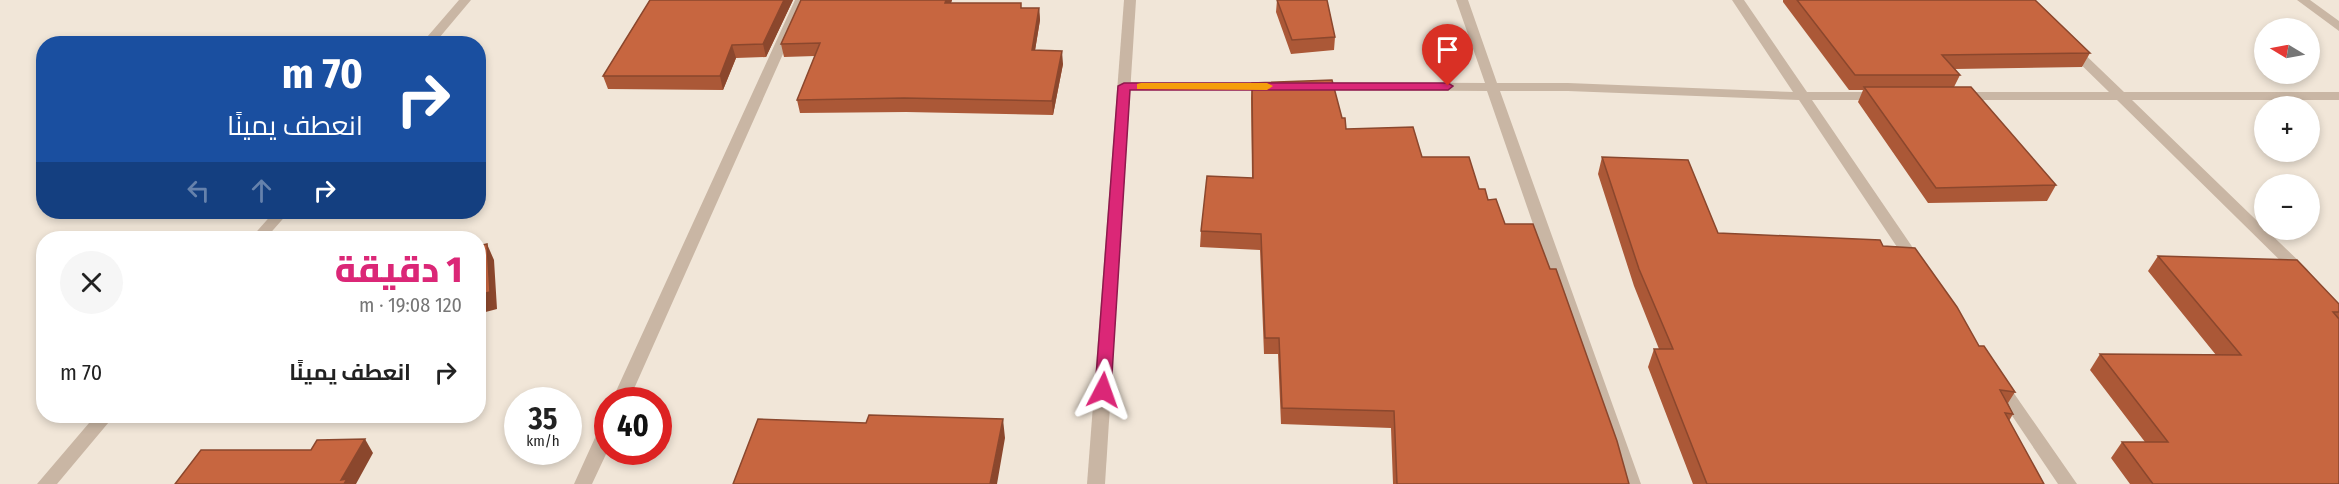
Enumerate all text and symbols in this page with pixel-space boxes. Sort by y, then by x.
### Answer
north arrow [2254,18,2320,84]
map controls [2254,18,2320,240]
pin [1422,24,1473,86]
icon: arrive [1431,33,1464,66]
text: 70 m [282,49,363,99]
icon: right [384,60,462,138]
button: + [2254,96,2320,162]
text: انعطف يمينًا [227,110,363,142]
icon: left [182,174,215,207]
icon: ahead [245,174,278,207]
icon: right [308,174,341,207]
button: − [2254,174,2320,240]
text: 1 دقيقة [335,248,462,292]
button: close [60,251,123,314]
text: 120 m · 19:08 [359,293,462,317]
icon: right [429,356,462,389]
position arrow [1071,358,1135,422]
text: 70 m [60,359,102,386]
text: انعطف يمينًا [289,359,411,386]
speed limit sign: 40 [594,387,672,465]
text: 35 [529,401,557,437]
text: km/h [526,432,560,450]

